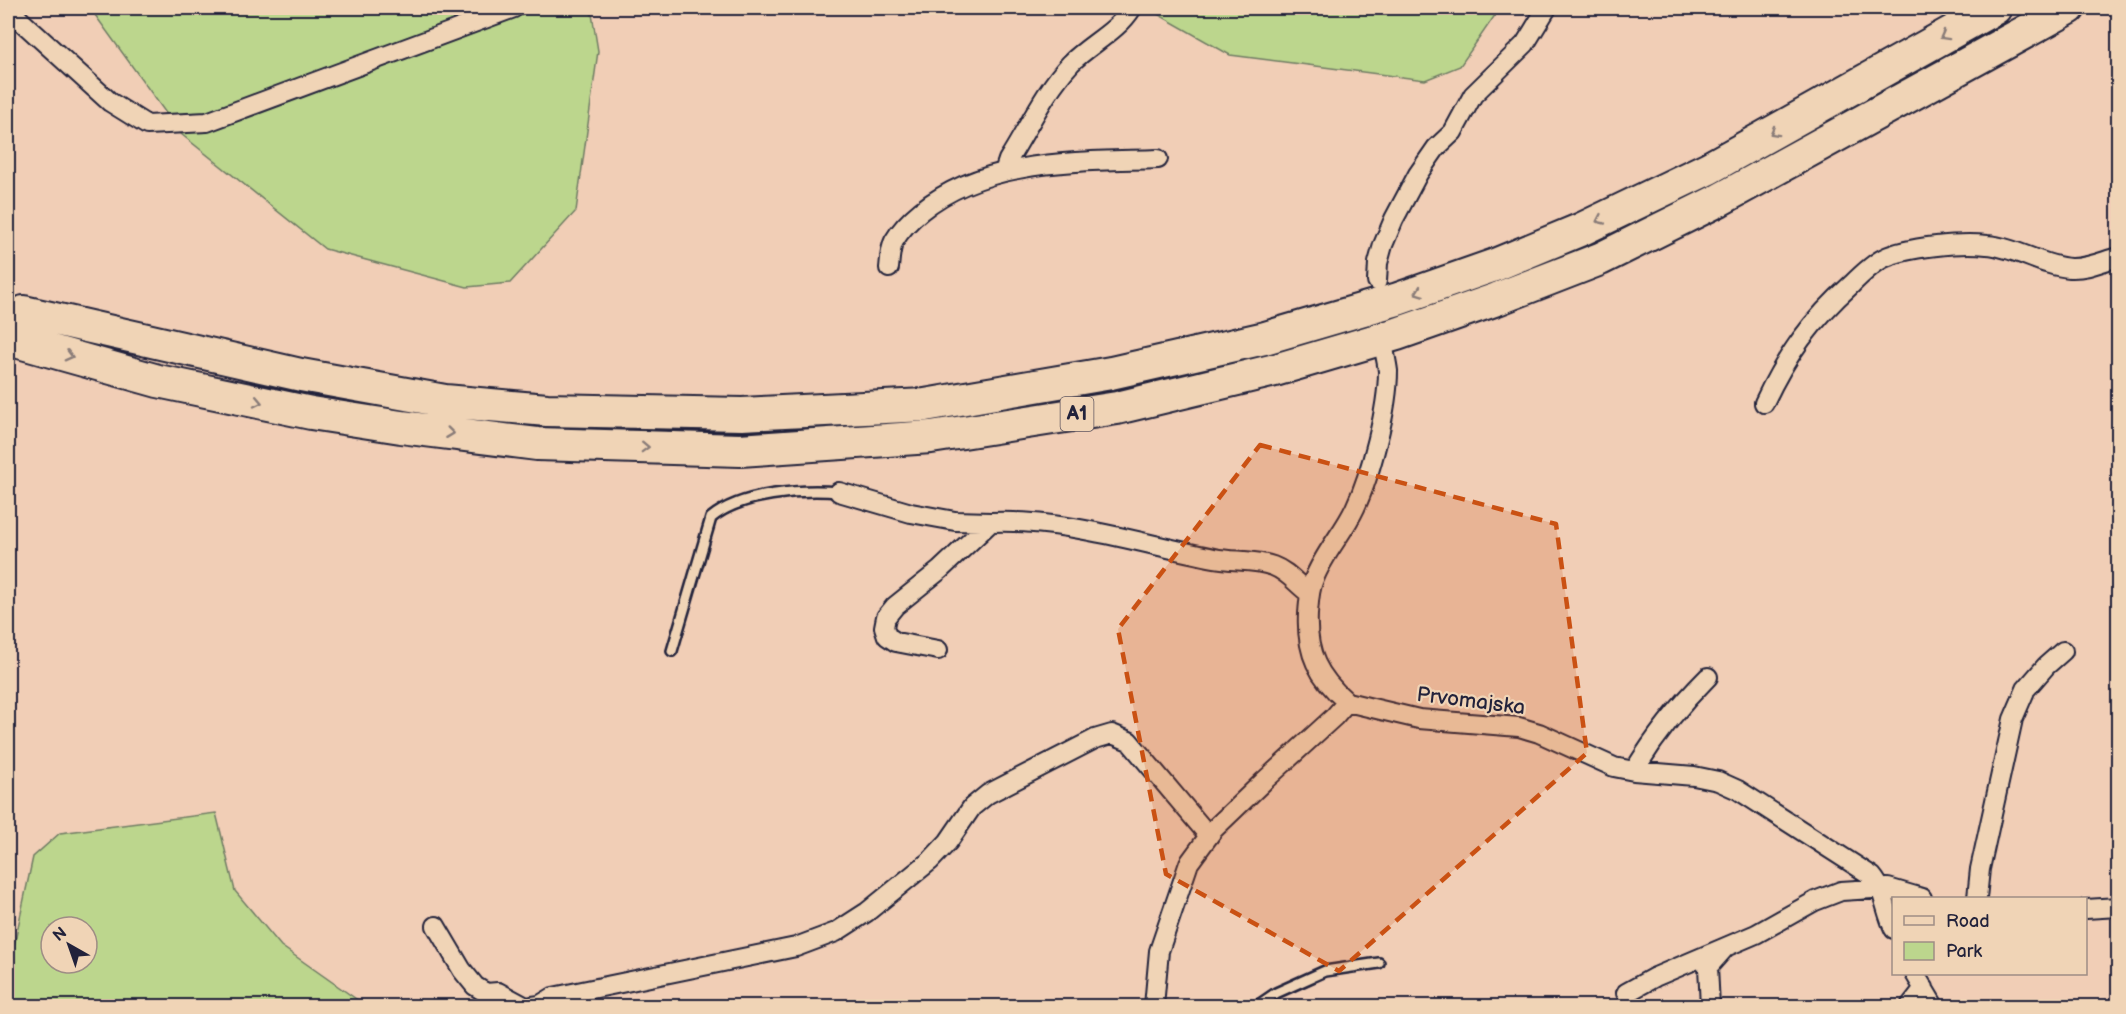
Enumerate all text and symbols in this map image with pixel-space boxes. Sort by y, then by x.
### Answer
one-way arrow [1940,29,1950,40]
one-way arrow [1770,124,1780,136]
one-way arrow [1596,212,1607,224]
one-way arrow [1414,284,1425,297]
one-way arrow [63,349,73,361]
one-way arrow [253,395,263,408]
road number: A1 [1060,397,1094,431]
one-way arrow [446,426,455,439]
one-way arrow [640,440,649,453]
street label: Prvomajska [1415,682,1527,720]
legend [1892,897,2087,975]
text: Road [1946,911,1990,932]
north arrow [39,915,99,975]
text: N [50,924,71,946]
text: Park [1946,941,1982,962]

